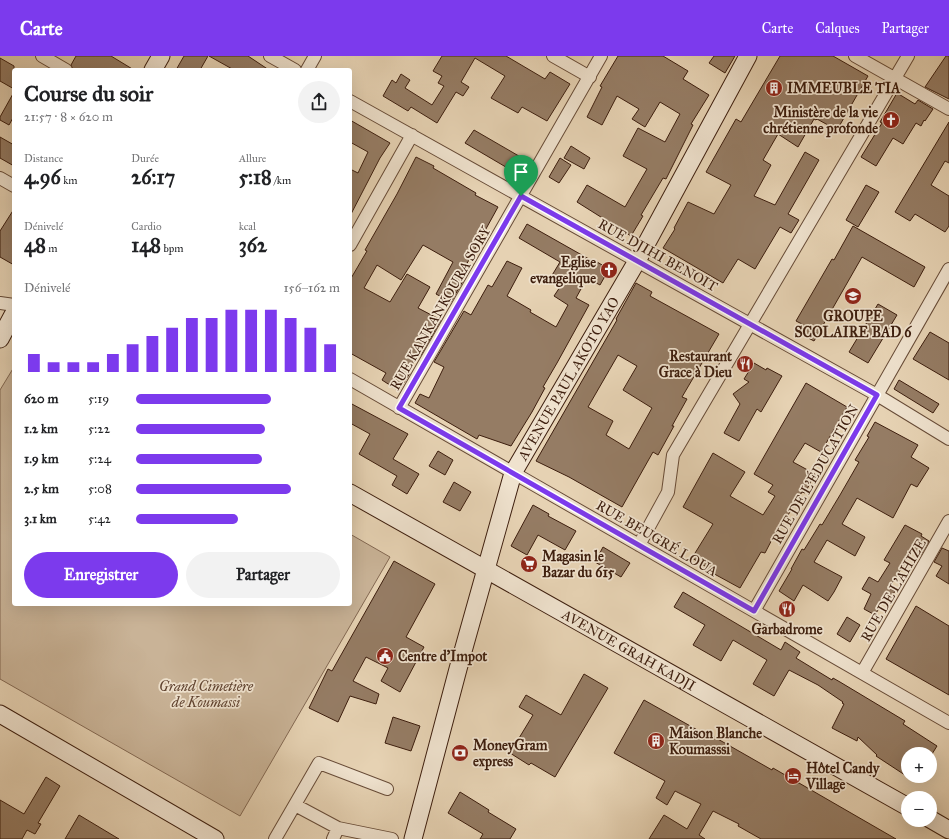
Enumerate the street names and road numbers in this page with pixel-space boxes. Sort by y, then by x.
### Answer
street label: RUE DJIHI BENOIT [594,215,721,296]
street label: RUE KANKANKOURA SORY [386,222,495,393]
street label: AVENUE PAUL AKOTO YAO [514,294,623,464]
street label: RUE DE L'ÉDUCATION [767,400,862,547]
street label: RUE BEUGRÉ LOUA [593,495,722,580]
street label: RUE DE L'AHIZE [857,536,930,645]
street label: AVENUE GRAH KADJI [558,606,698,695]

